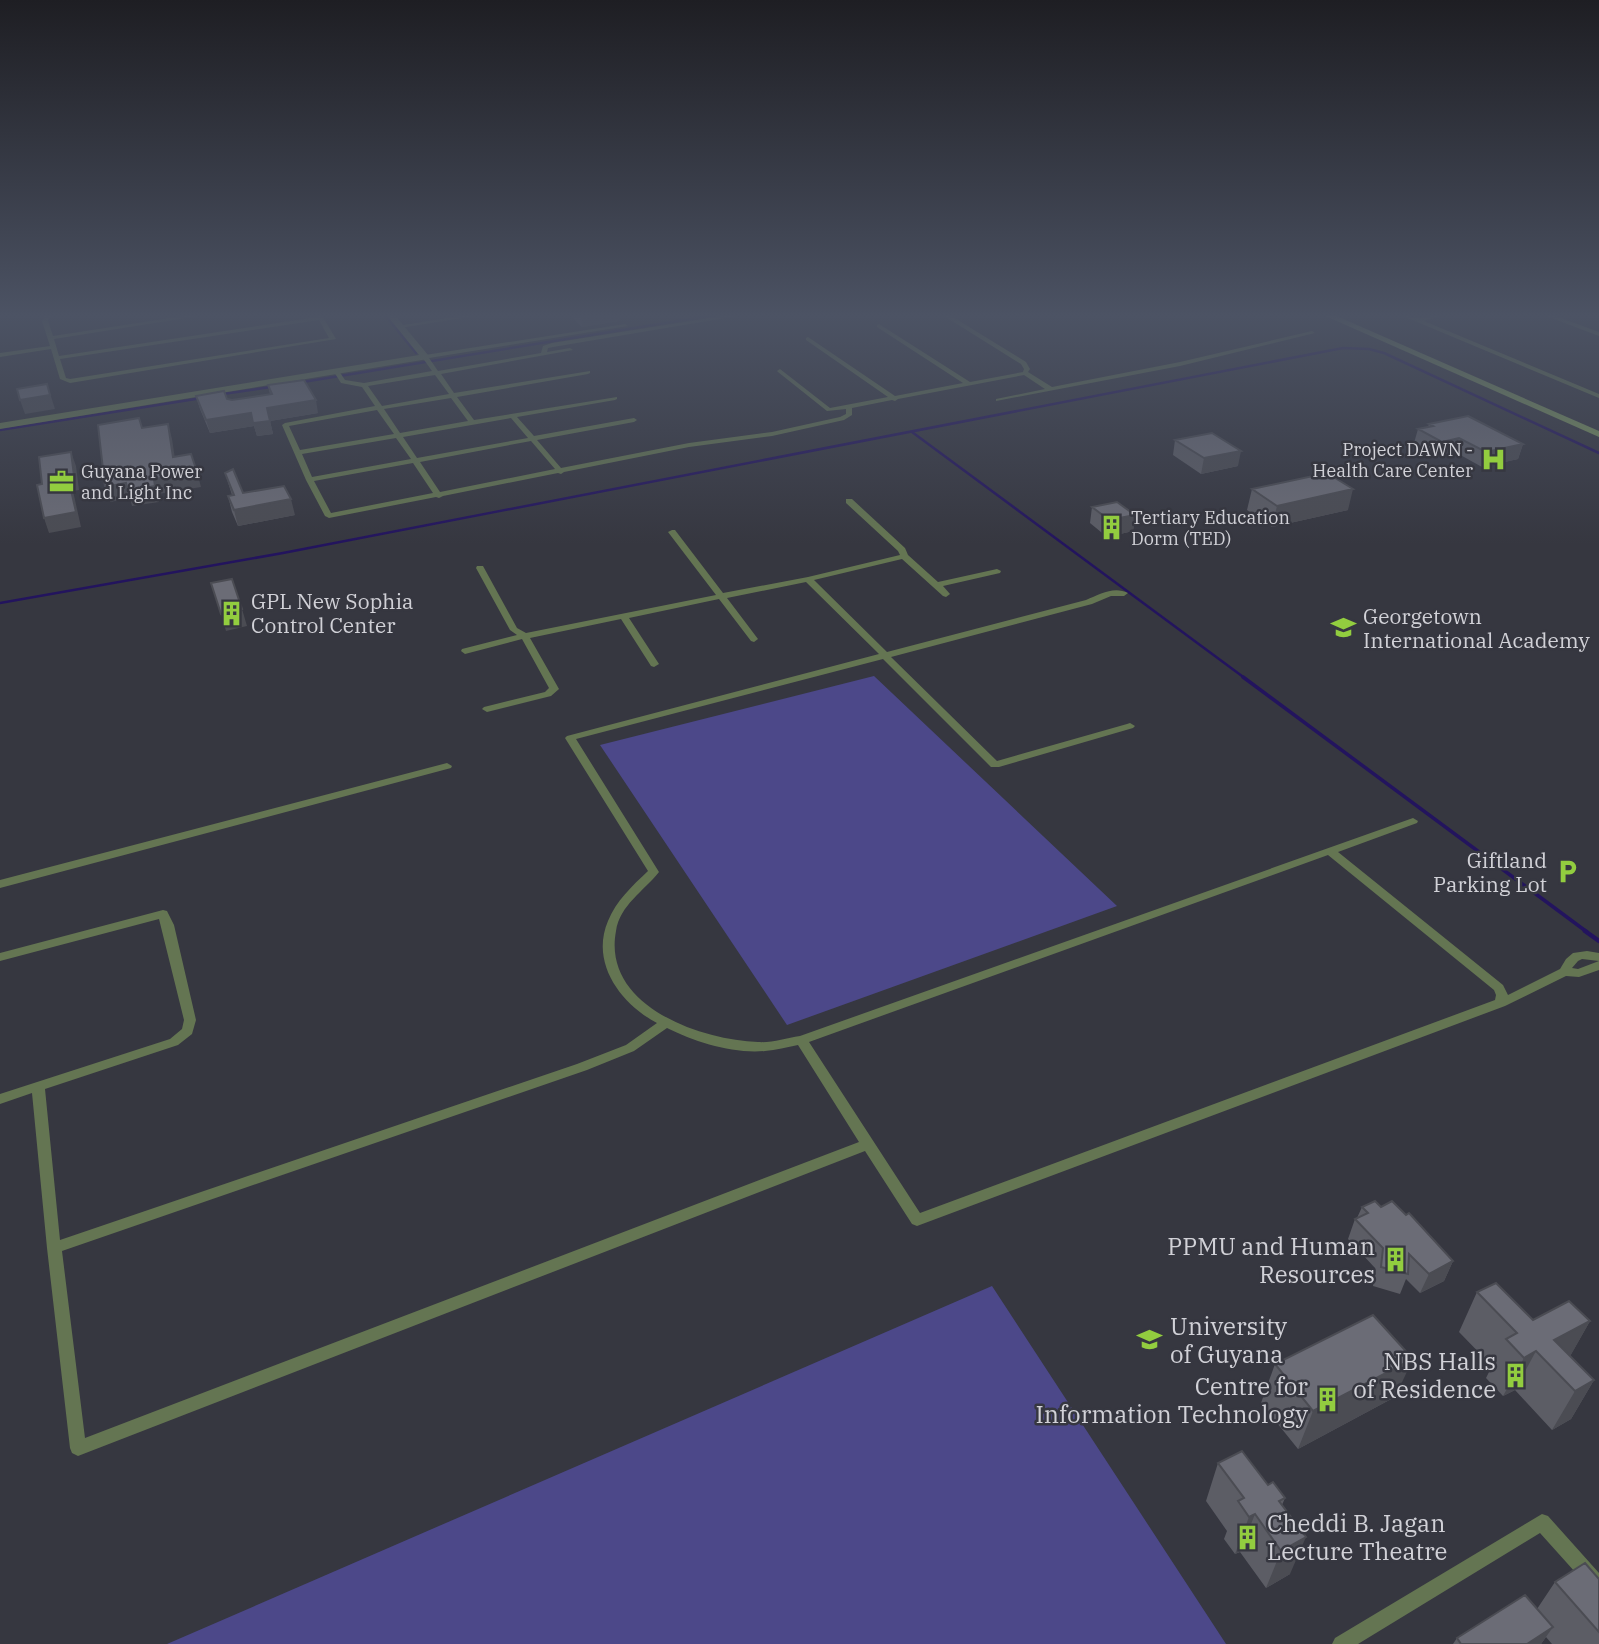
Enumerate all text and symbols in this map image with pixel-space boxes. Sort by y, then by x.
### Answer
place label: Project DAWN - Health Care Center [1312,438,1473,482]
hospital icon: Project DAWN - Health Care Center [1479,445,1507,473]
place label: Guyana Power and Light Inc [81,460,202,504]
office icon: Guyana Power and Light Inc [47,467,75,495]
place label: Tertiary Education Dorm (TED) [1131,506,1290,550]
building icon: Tertiary Education Dorm (TED) [1097,513,1125,541]
place label: GPL New Sophia Control Center [251,587,414,639]
building icon: GPL New Sophia Control Center [217,599,245,627]
place label: Georgetown International Academy [1363,602,1591,654]
school or university icon: Georgetown International Academy [1329,614,1357,642]
place label: Giftland Parking Lot [1433,846,1547,898]
parking icon: Giftland Parking Lot [1553,858,1581,886]
place label: PPMU and Human Resources [1167,1230,1375,1290]
building icon: PPMU and Human Resources [1381,1246,1409,1274]
place label: University of Guyana [1170,1310,1287,1370]
school or university icon: University of Guyana [1136,1326,1164,1354]
place label: NBS Halls of Residence [1353,1345,1496,1405]
building icon: NBS Halls of Residence [1502,1361,1530,1389]
place label: Centre for Information Technology [1035,1370,1308,1430]
building icon: Centre for Information Technology [1314,1386,1342,1414]
place label: Cheddi B. Jagan Lecture Theatre [1267,1507,1447,1567]
building icon: Cheddi B. Jagan Lecture Theatre [1233,1523,1261,1551]

